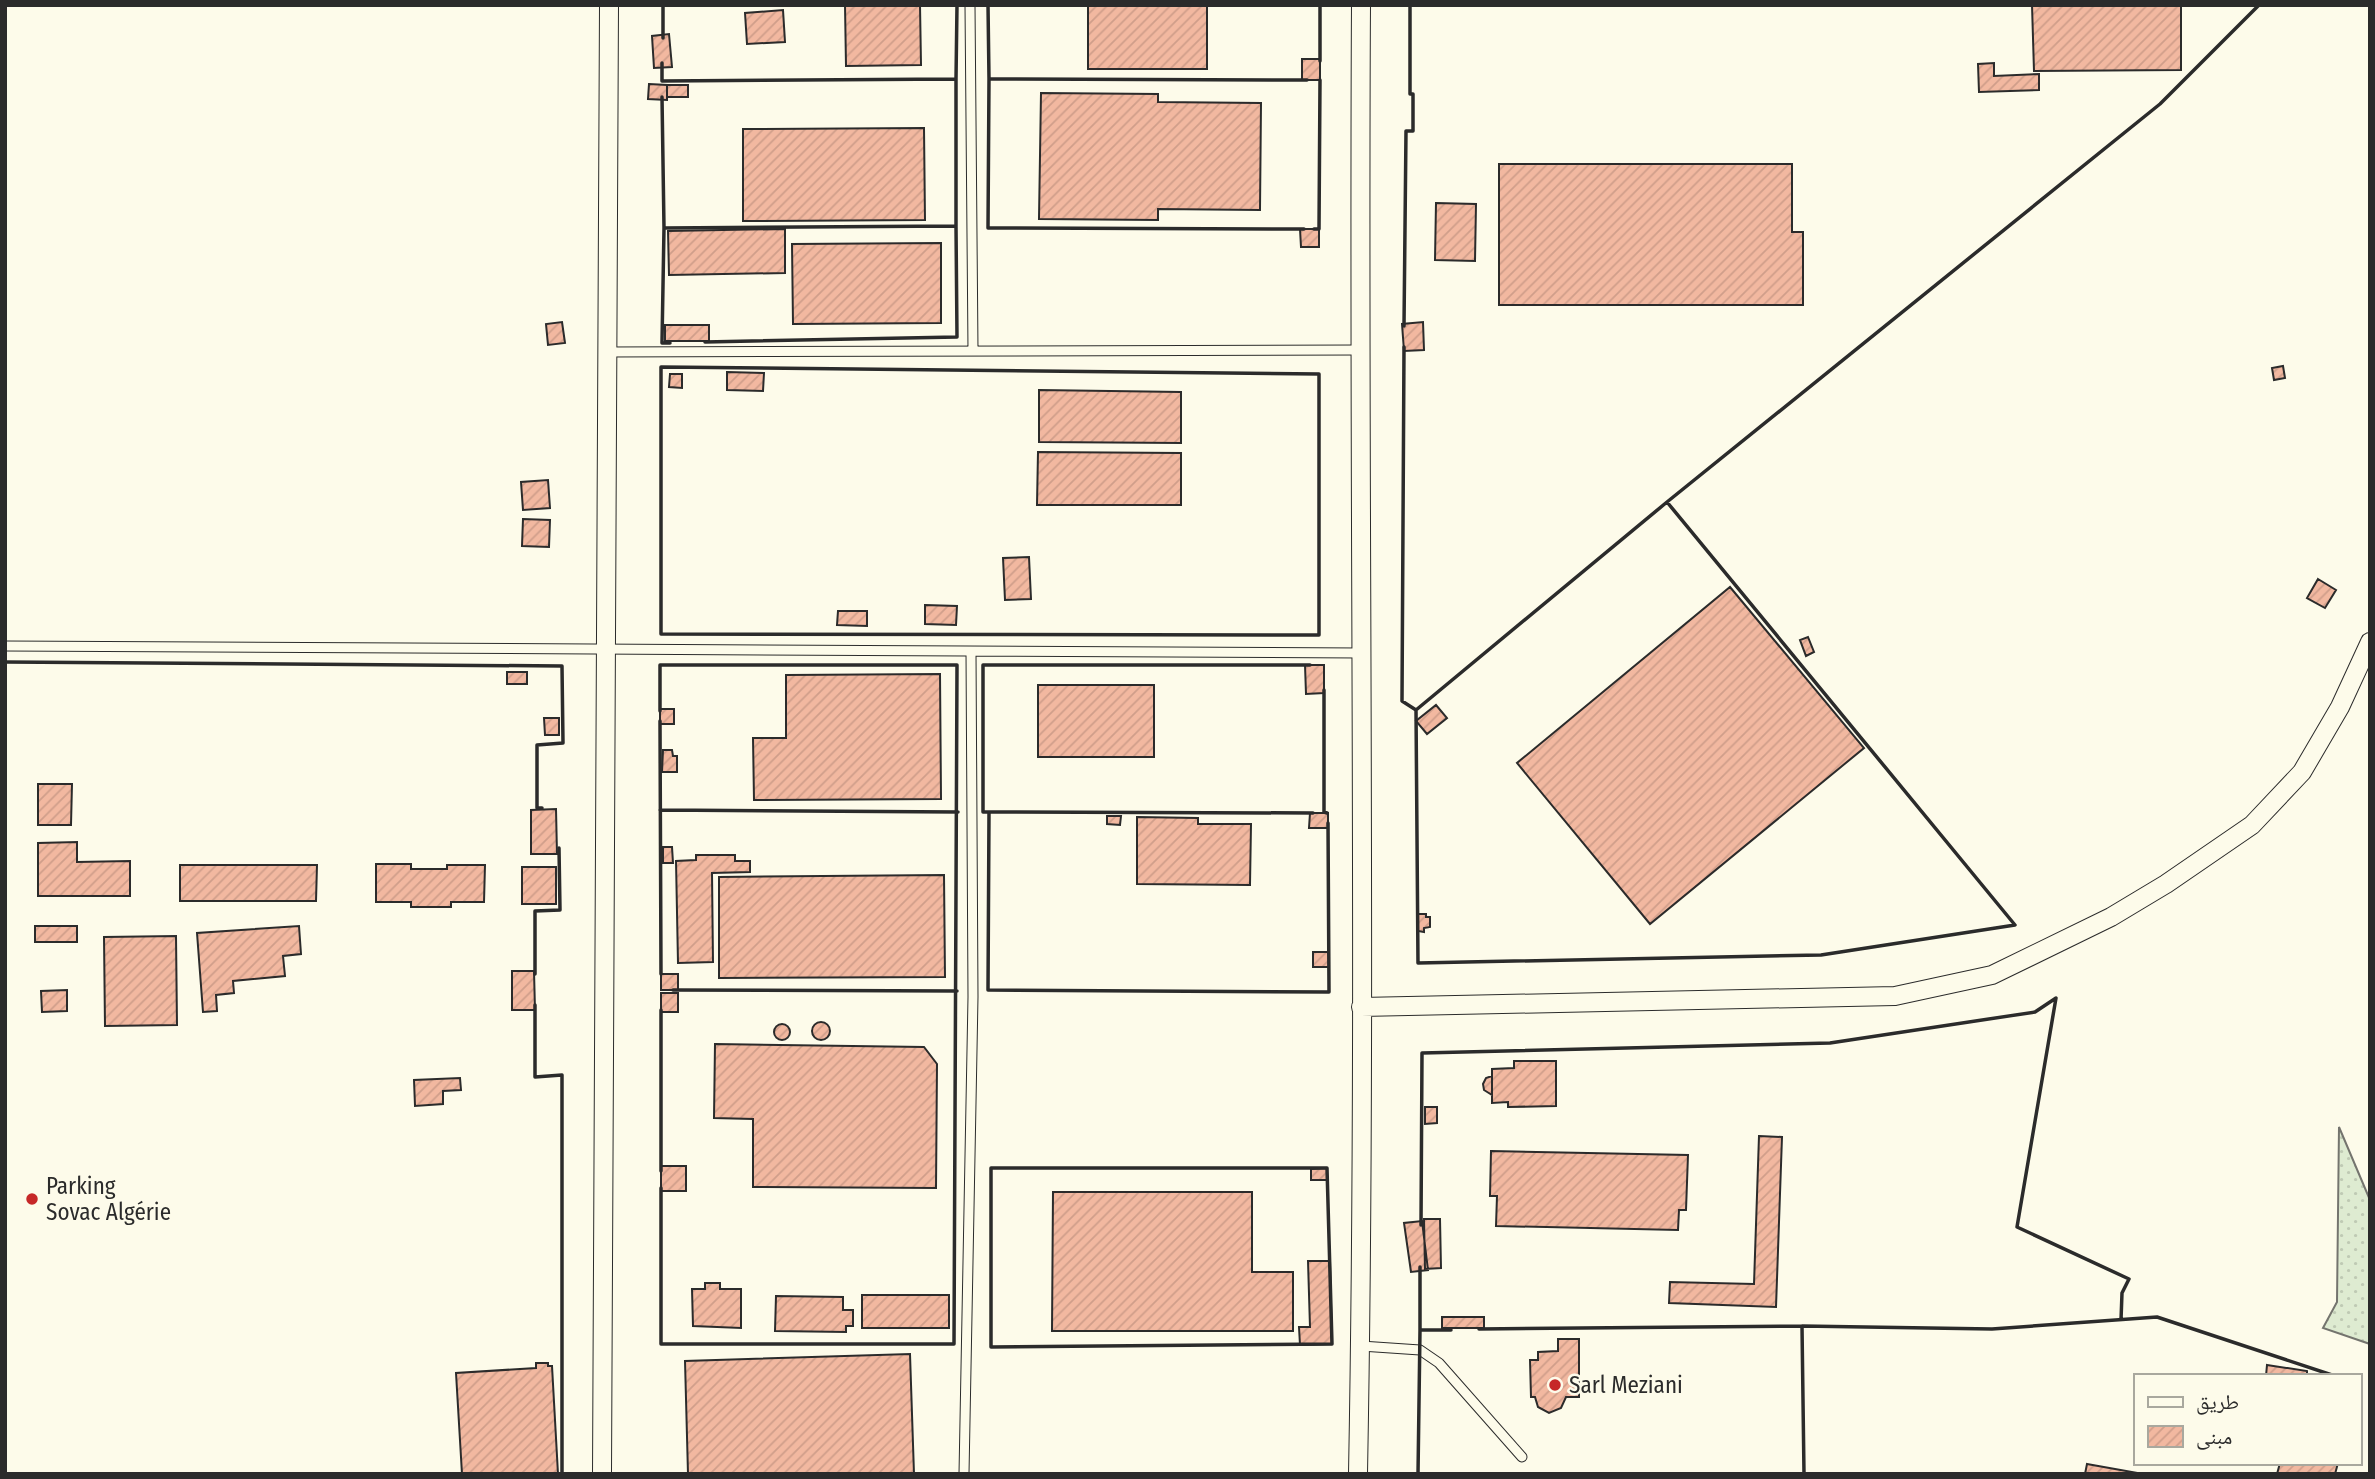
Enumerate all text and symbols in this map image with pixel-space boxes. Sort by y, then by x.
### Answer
place label: Parking Sovac Algérie [46,1172,171,1226]
marker: Parking Sovac Algérie [24,1191,40,1207]
place label: Sarl Meziani [1569,1371,1683,1399]
legend [2134,1374,2361,1465]
marker: Sarl Meziani [1547,1377,1563,1393]
text: طريق [2196,1389,2239,1415]
text: مبنى [2196,1424,2232,1450]

